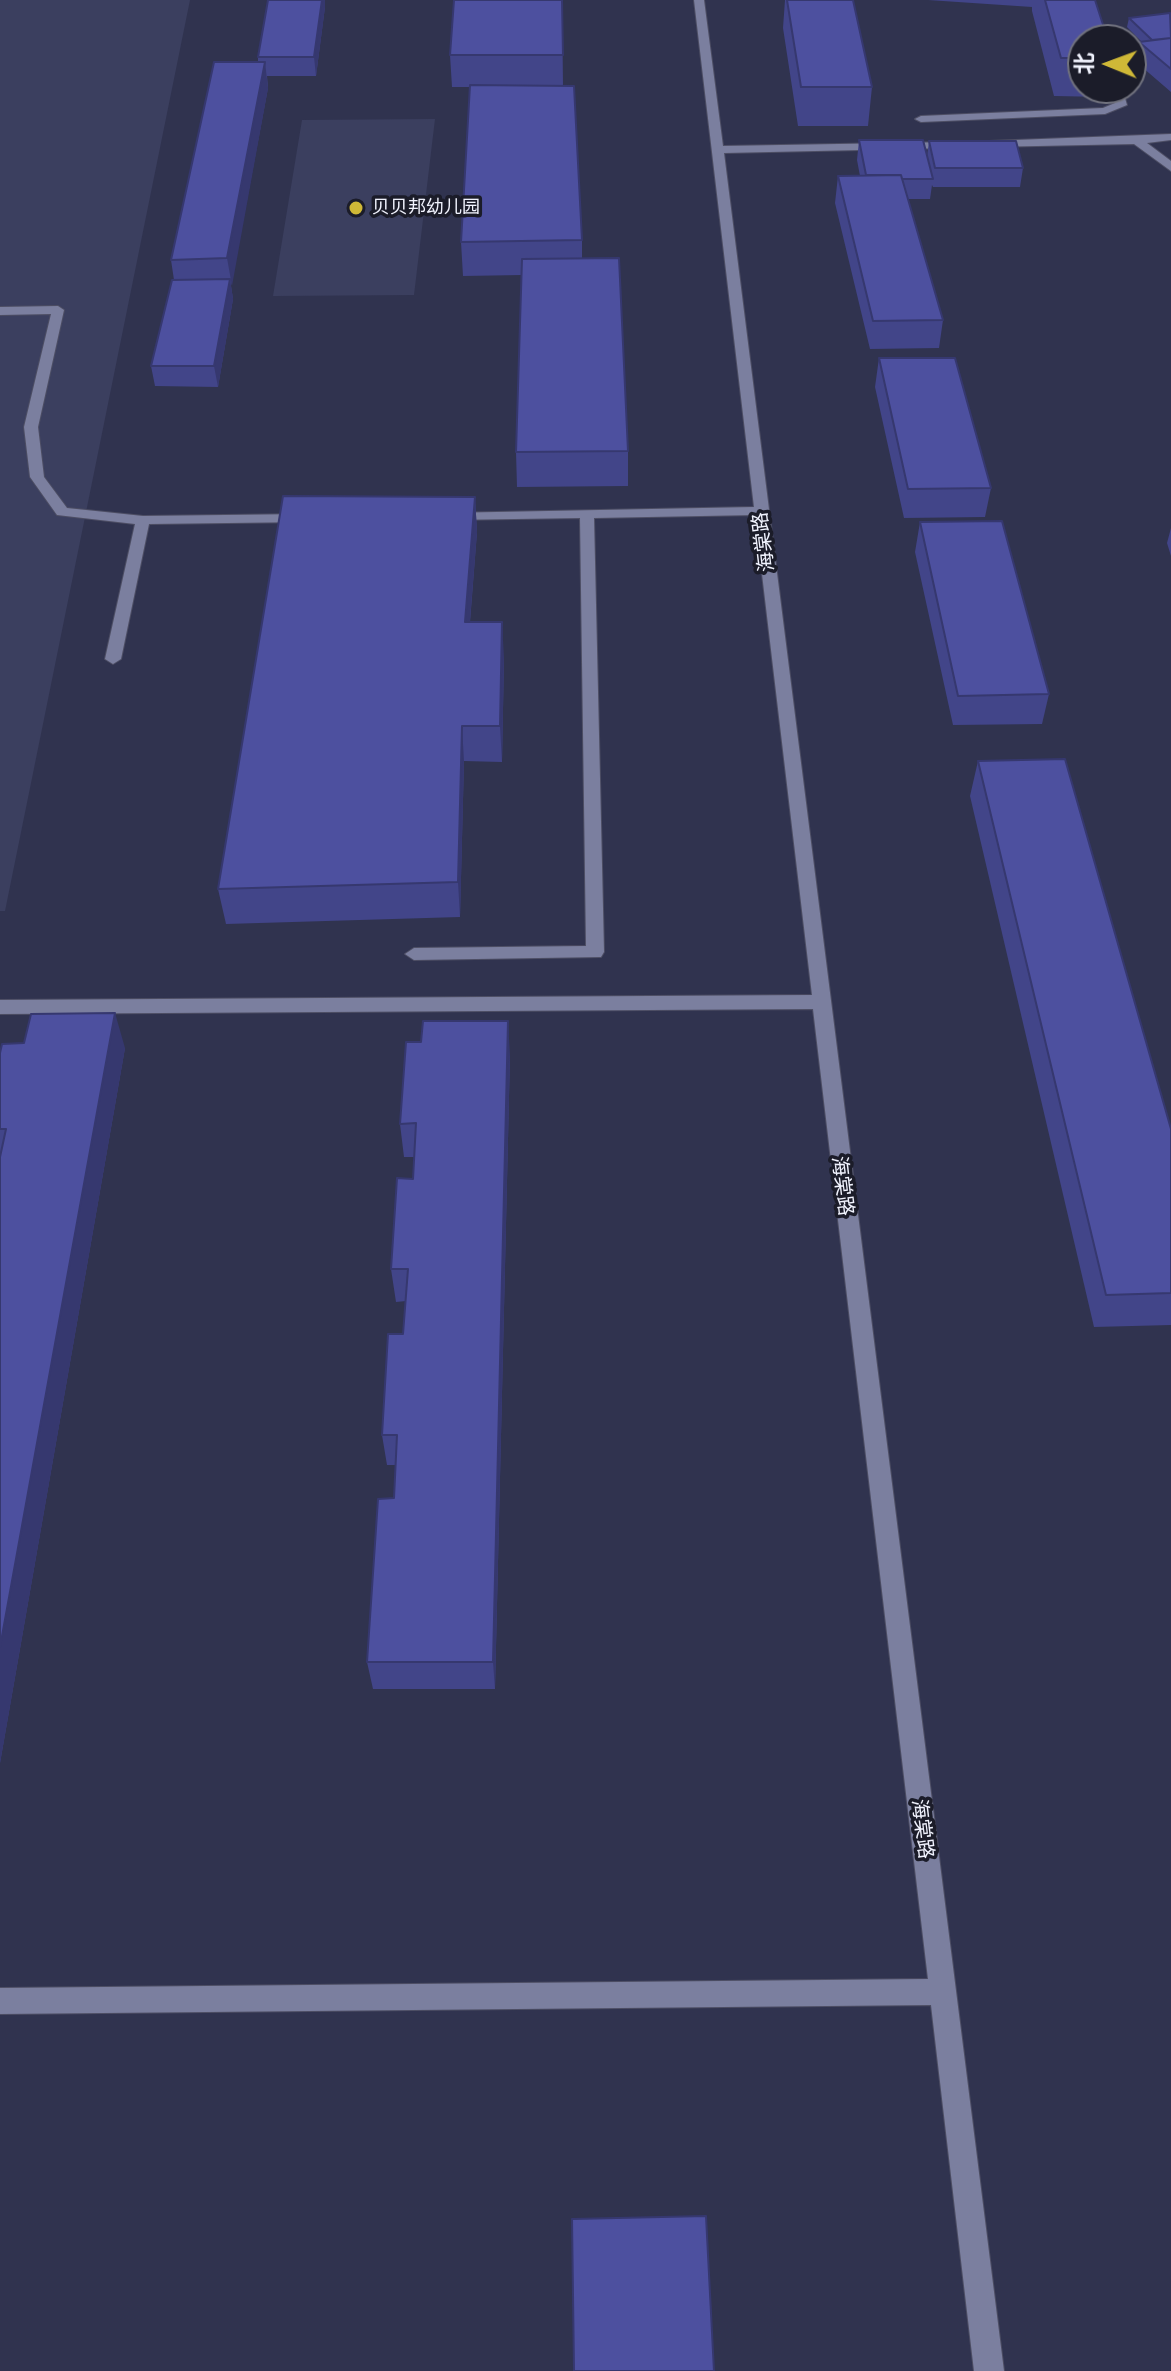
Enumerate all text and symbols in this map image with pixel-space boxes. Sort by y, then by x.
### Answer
north arrow [1067,24,1147,104]
text: 北 [1071,52,1098,75]
place label: 贝贝邦幼儿园 [372,197,480,219]
marker: 贝贝邦幼儿园 [347,199,365,217]
street label: 海棠路 [748,511,780,573]
street label: 海棠路 [826,1155,858,1217]
street label: 海棠路 [906,1798,938,1860]

